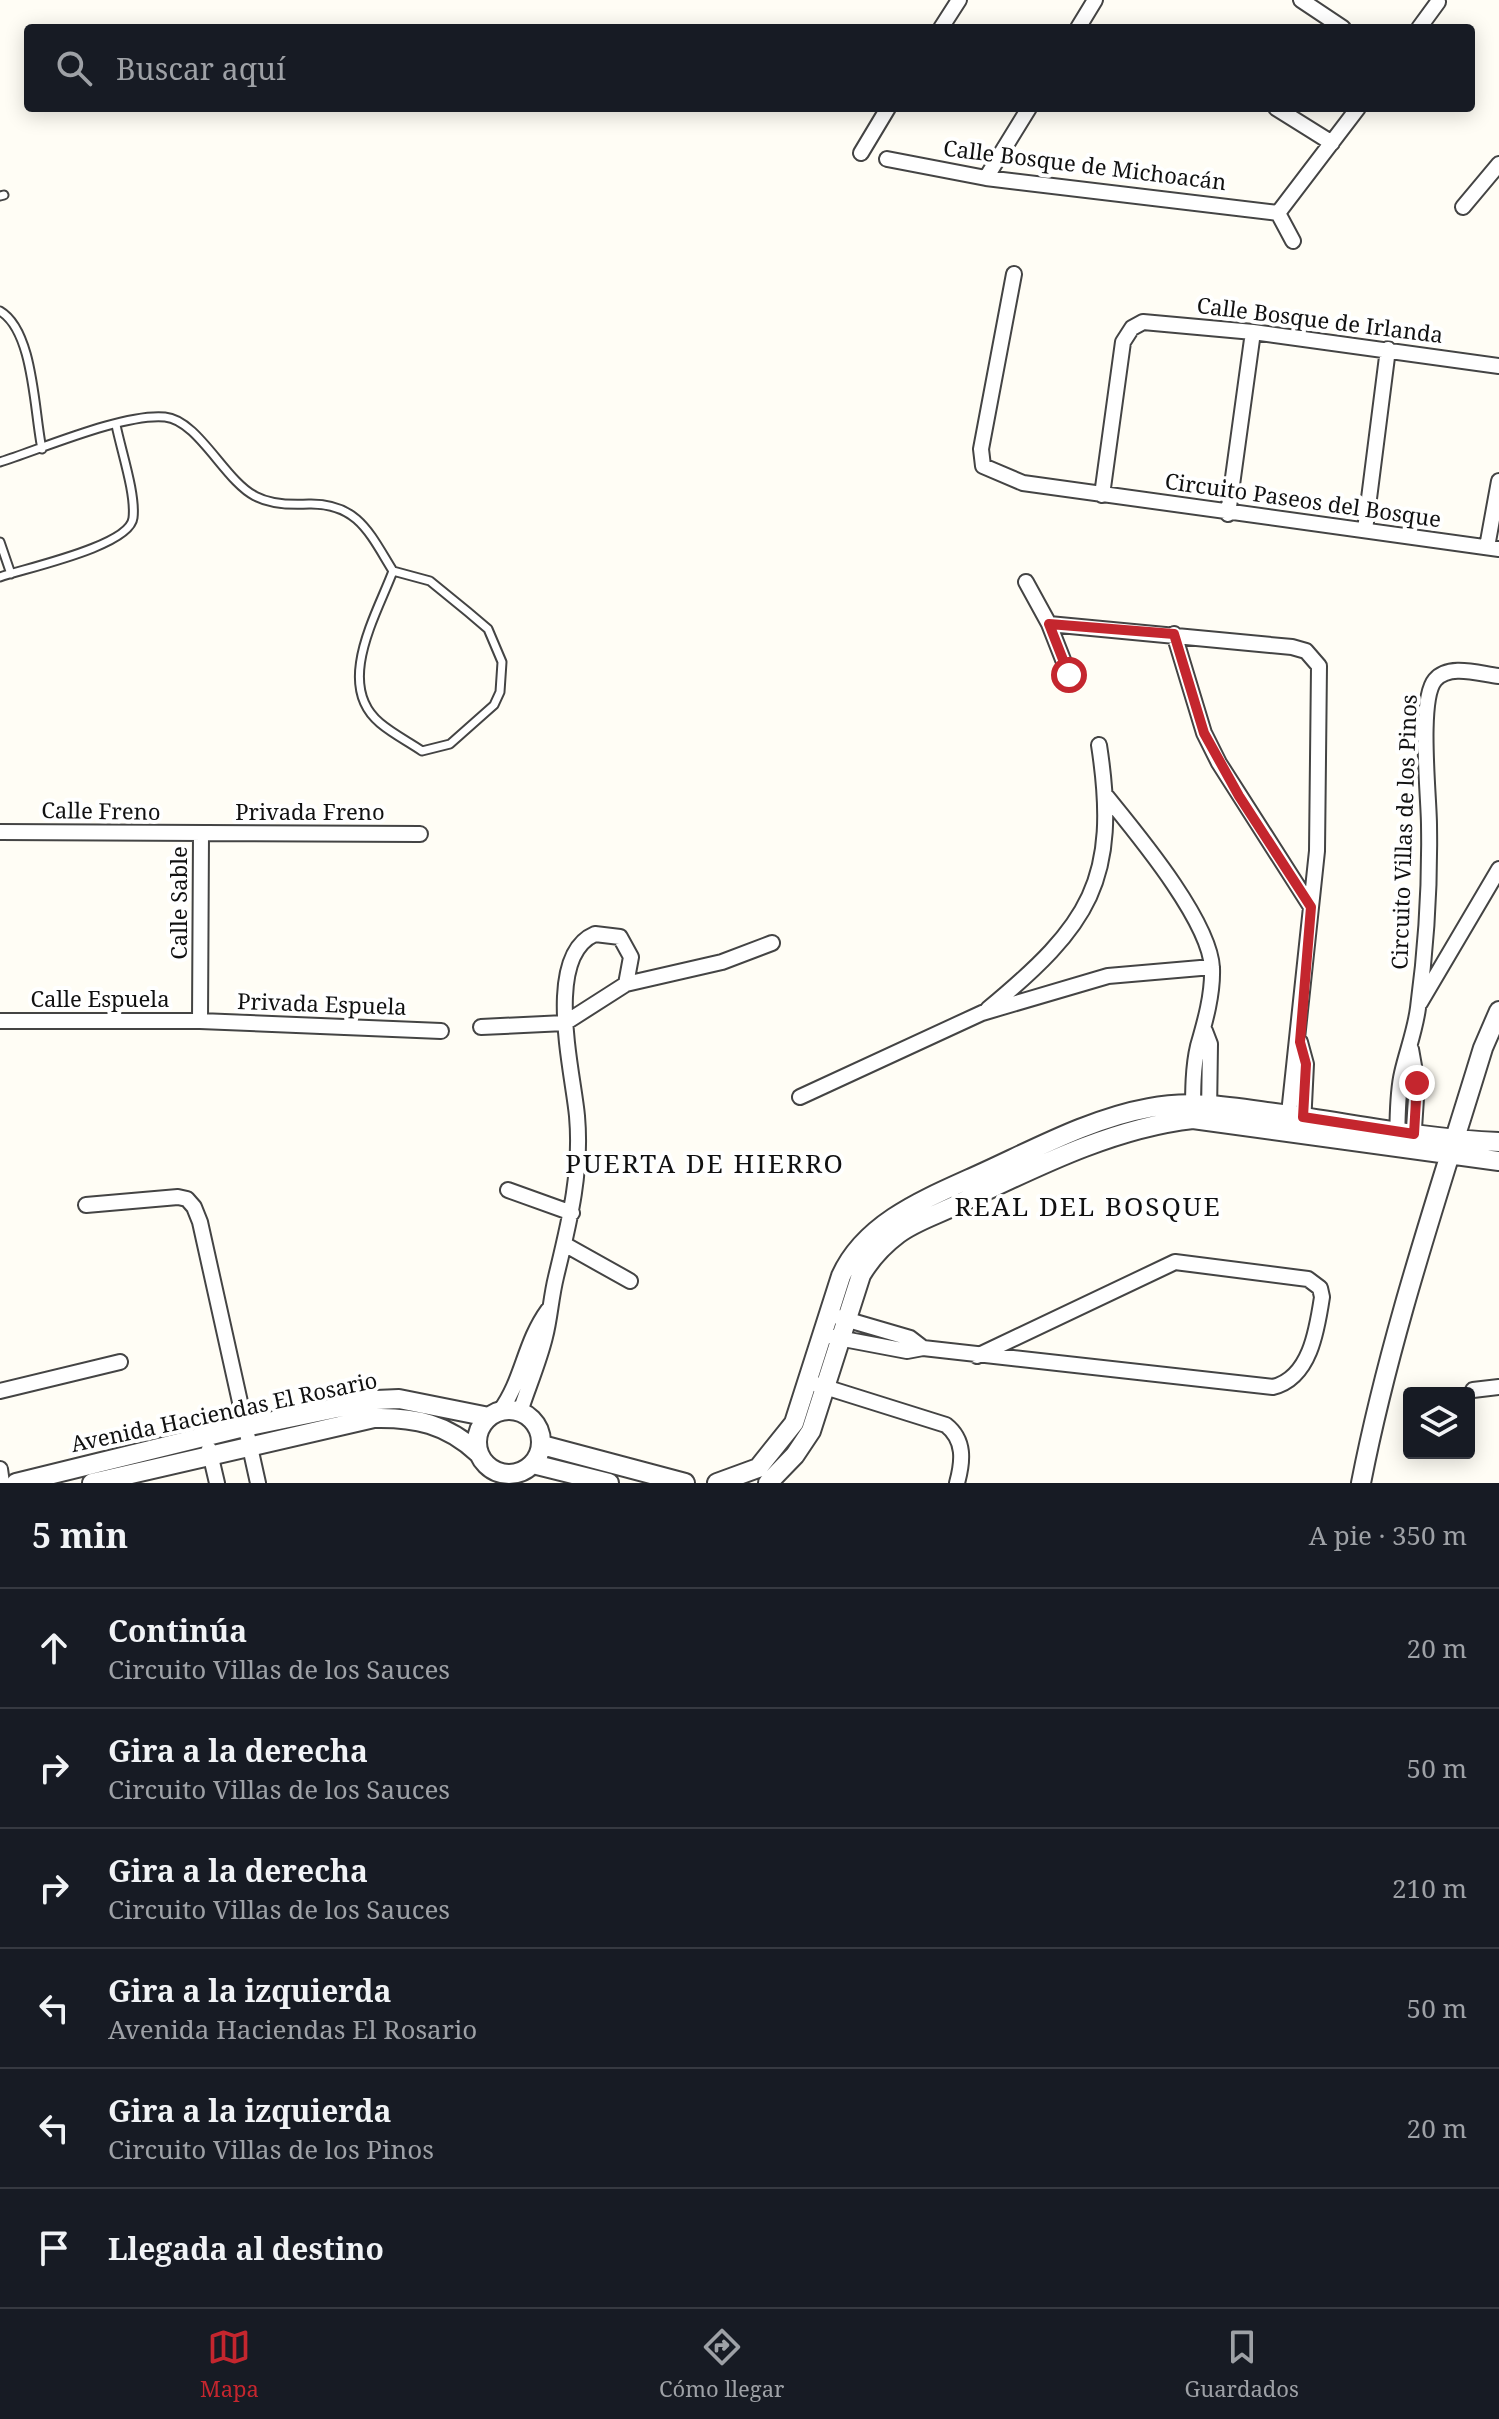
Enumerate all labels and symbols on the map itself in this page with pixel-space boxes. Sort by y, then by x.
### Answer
street label: Calle Bosque de Michoacán [942,132,1228,196]
street label: Calle Bosque de Irlanda [1195,289,1445,349]
street label: Circuito Paseos del Bosque [1163,465,1443,533]
route start [1051,657,1087,693]
street label: Circuito Villas de los Pinos [1383,694,1423,970]
street label: Calle Freno [41,794,161,826]
street label: Privada Freno [235,796,385,826]
street label: Calle Sable [163,846,193,960]
street label: Calle Espuela [30,983,170,1013]
street label: Privada Espuela [237,985,407,1021]
route end [1399,1065,1435,1101]
district label: PUERTA DE HIERRO [565,1145,845,1181]
district label: REAL DEL BOSQUE [954,1188,1222,1224]
street label: Avenida Haciendas El Rosario [68,1364,380,1458]

